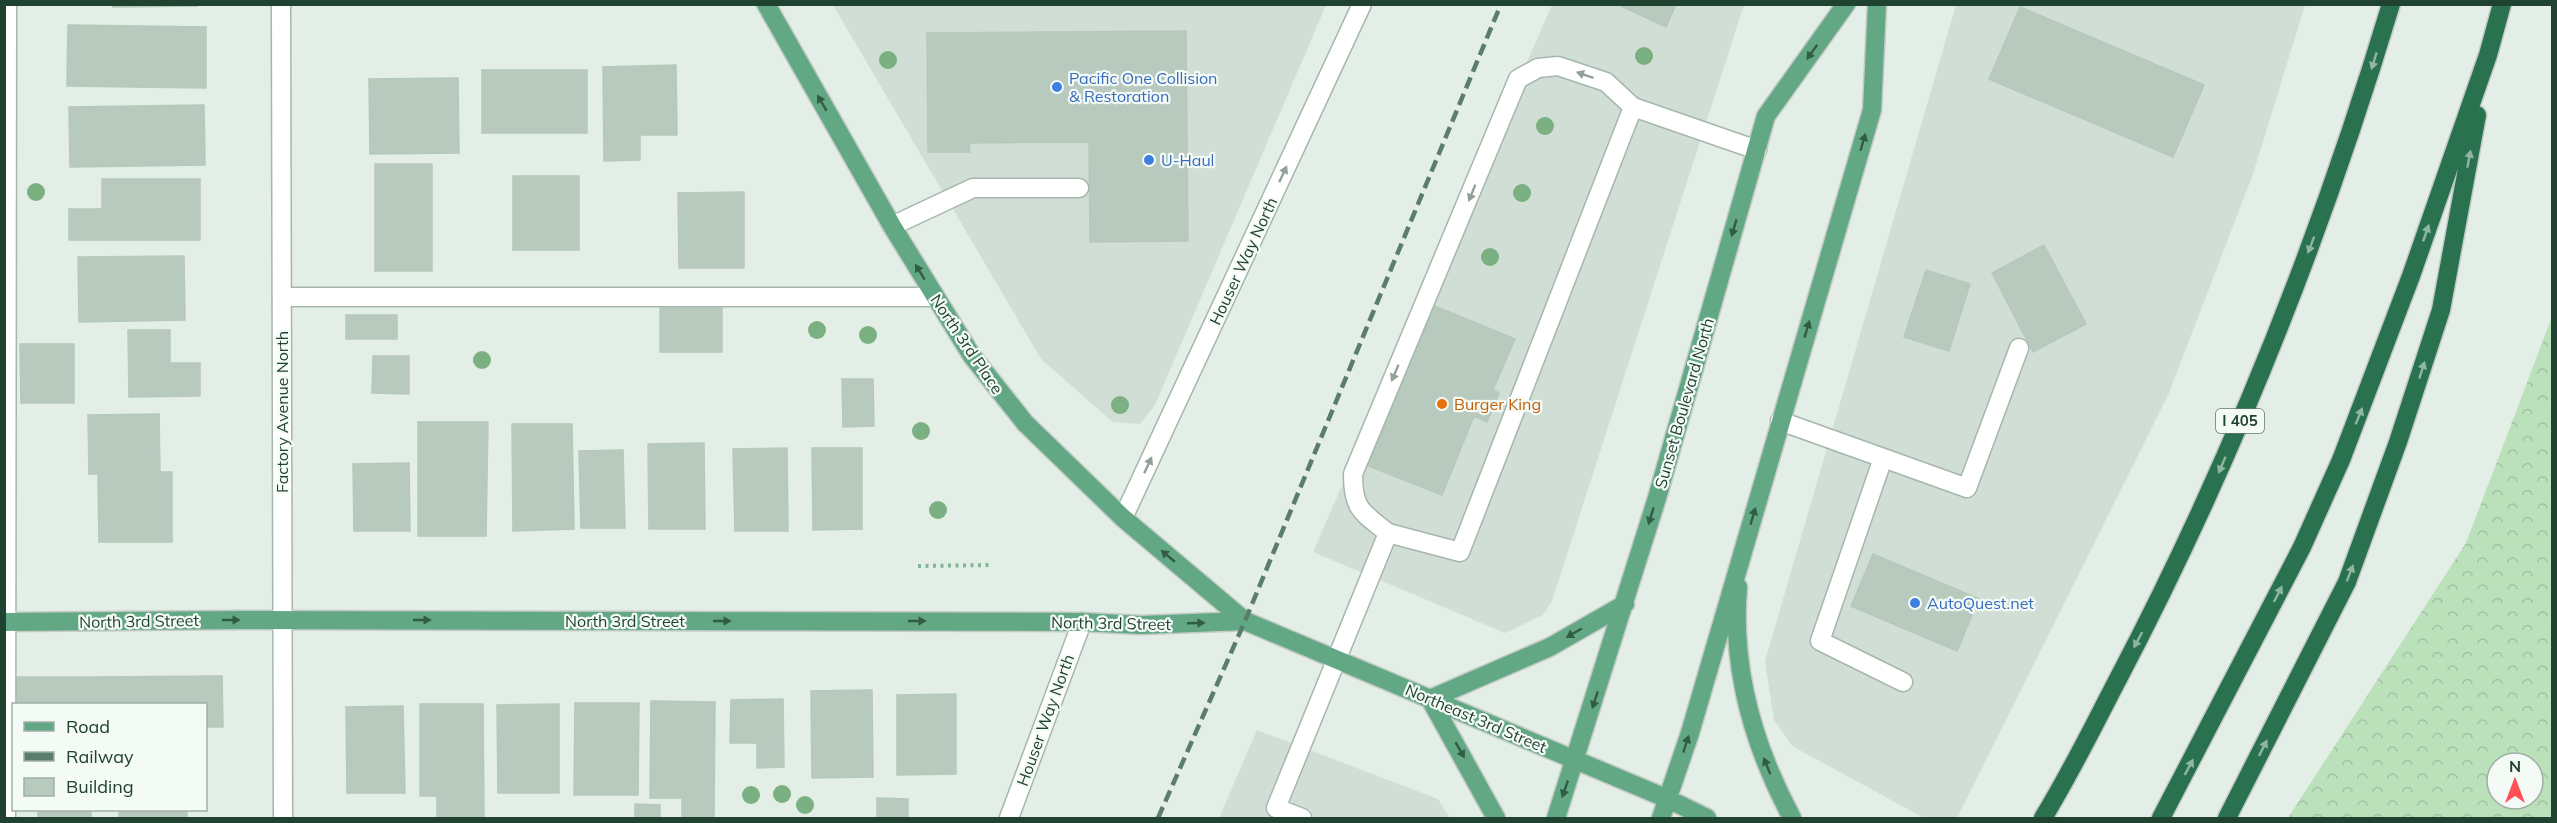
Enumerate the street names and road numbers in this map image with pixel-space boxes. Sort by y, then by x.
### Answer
street label: Houser Way North [1205,194,1281,328]
street label: North 3rd Place [926,290,1008,398]
street label: Sunset Boulevard North [1650,315,1718,491]
street label: Factory Avenue North [272,331,292,493]
road number: I 405 [2216,409,2264,433]
street label: North 3rd Street [79,610,199,632]
street label: North 3rd Street [565,611,685,631]
street label: North 3rd Street [1051,612,1171,634]
street label: Houser Way North [1012,651,1078,789]
street label: Northeast 3rd Street [1402,679,1550,757]

